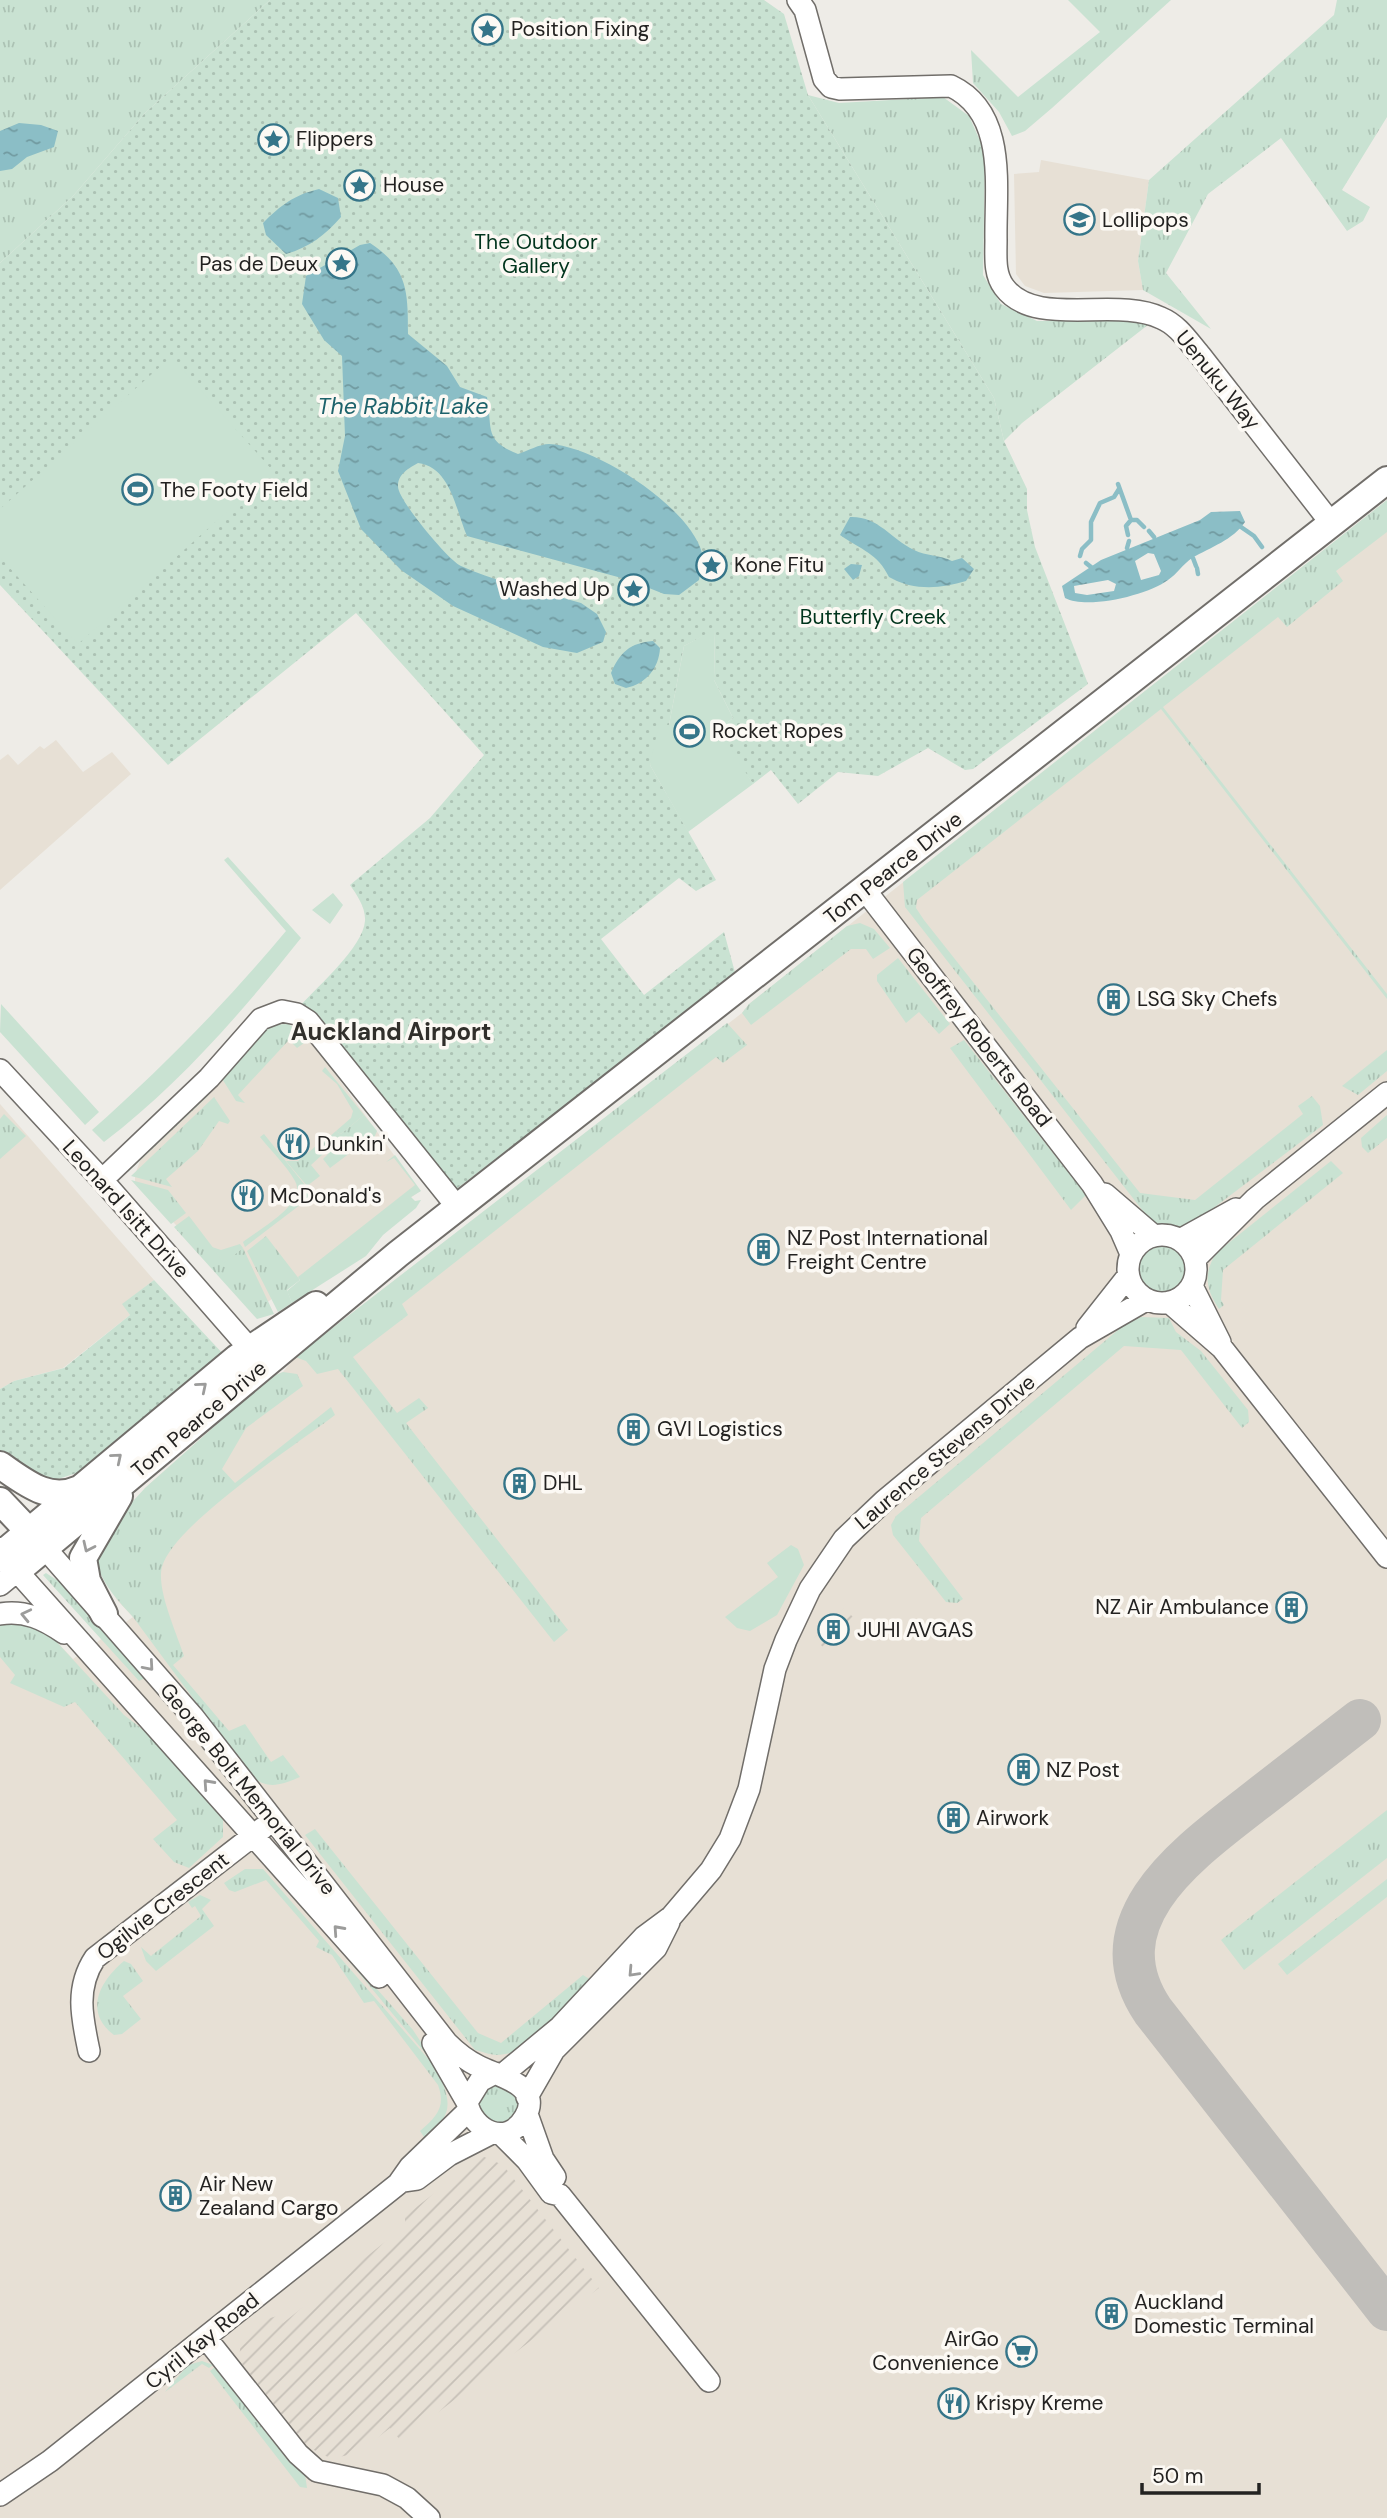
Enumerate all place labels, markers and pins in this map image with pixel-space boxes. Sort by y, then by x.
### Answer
place icon: Position Fixing [471,12,505,46]
place label: Position Fixing [511,15,650,43]
place icon: Flippers [256,122,290,156]
place label: Flippers [296,125,374,153]
place icon: House [343,168,377,202]
place label: House [383,171,444,199]
school or university icon: Lollipops [1062,203,1096,237]
place label: Lollipops [1102,206,1189,234]
place icon: Pas de Deux [324,247,358,281]
place label: Pas de Deux [199,250,318,278]
sports icon: The Footy Field [120,473,154,507]
place label: The Footy Field [160,476,308,504]
place icon: Kone Fitu [694,548,728,582]
place label: Kone Fitu [734,551,824,579]
place icon: Washed Up [616,572,650,606]
place label: Washed Up [499,575,610,603]
sports icon: Rocket Ropes [672,714,706,748]
place label: Rocket Ropes [712,717,843,745]
building icon: LSG Sky Chefs [1097,982,1131,1016]
place label: LSG Sky Chefs [1137,985,1278,1013]
restaurant icon: Dunkin' [277,1127,311,1161]
place label: Dunkin' [317,1130,386,1158]
restaurant icon: McDonald's [230,1179,264,1213]
place label: McDonald's [270,1182,382,1210]
place label: NZ Post International Freight Centre [787,1224,988,1276]
building icon: NZ Post International Freight Centre [747,1233,781,1267]
building icon: GVI Logistics [617,1412,651,1446]
place label: GVI Logistics [657,1415,783,1443]
building icon: DHL [503,1466,537,1500]
place label: DHL [543,1469,583,1497]
building icon: NZ Air Ambulance [1275,1590,1309,1624]
place label: NZ Air Ambulance [1095,1593,1269,1621]
building icon: JUHI AVGAS [817,1613,851,1647]
place label: JUHI AVGAS [857,1616,974,1644]
building icon: NZ Post [1006,1753,1040,1787]
place label: NZ Post [1046,1756,1120,1784]
building icon: Airwork [936,1801,970,1835]
place label: Airwork [976,1804,1050,1832]
place label: Air New Zealand Cargo [199,2170,338,2222]
building icon: Air New Zealand Cargo [159,2179,193,2213]
place label: Auckland Domestic Terminal [1134,2288,1314,2340]
building icon: Auckland Domestic Terminal [1094,2297,1128,2331]
place label: AirGo Convenience [872,2325,999,2377]
supermarket icon: AirGo Convenience [1005,2334,1039,2368]
restaurant icon: Krispy Kreme [936,2386,970,2420]
place label: Krispy Kreme [976,2389,1103,2417]

